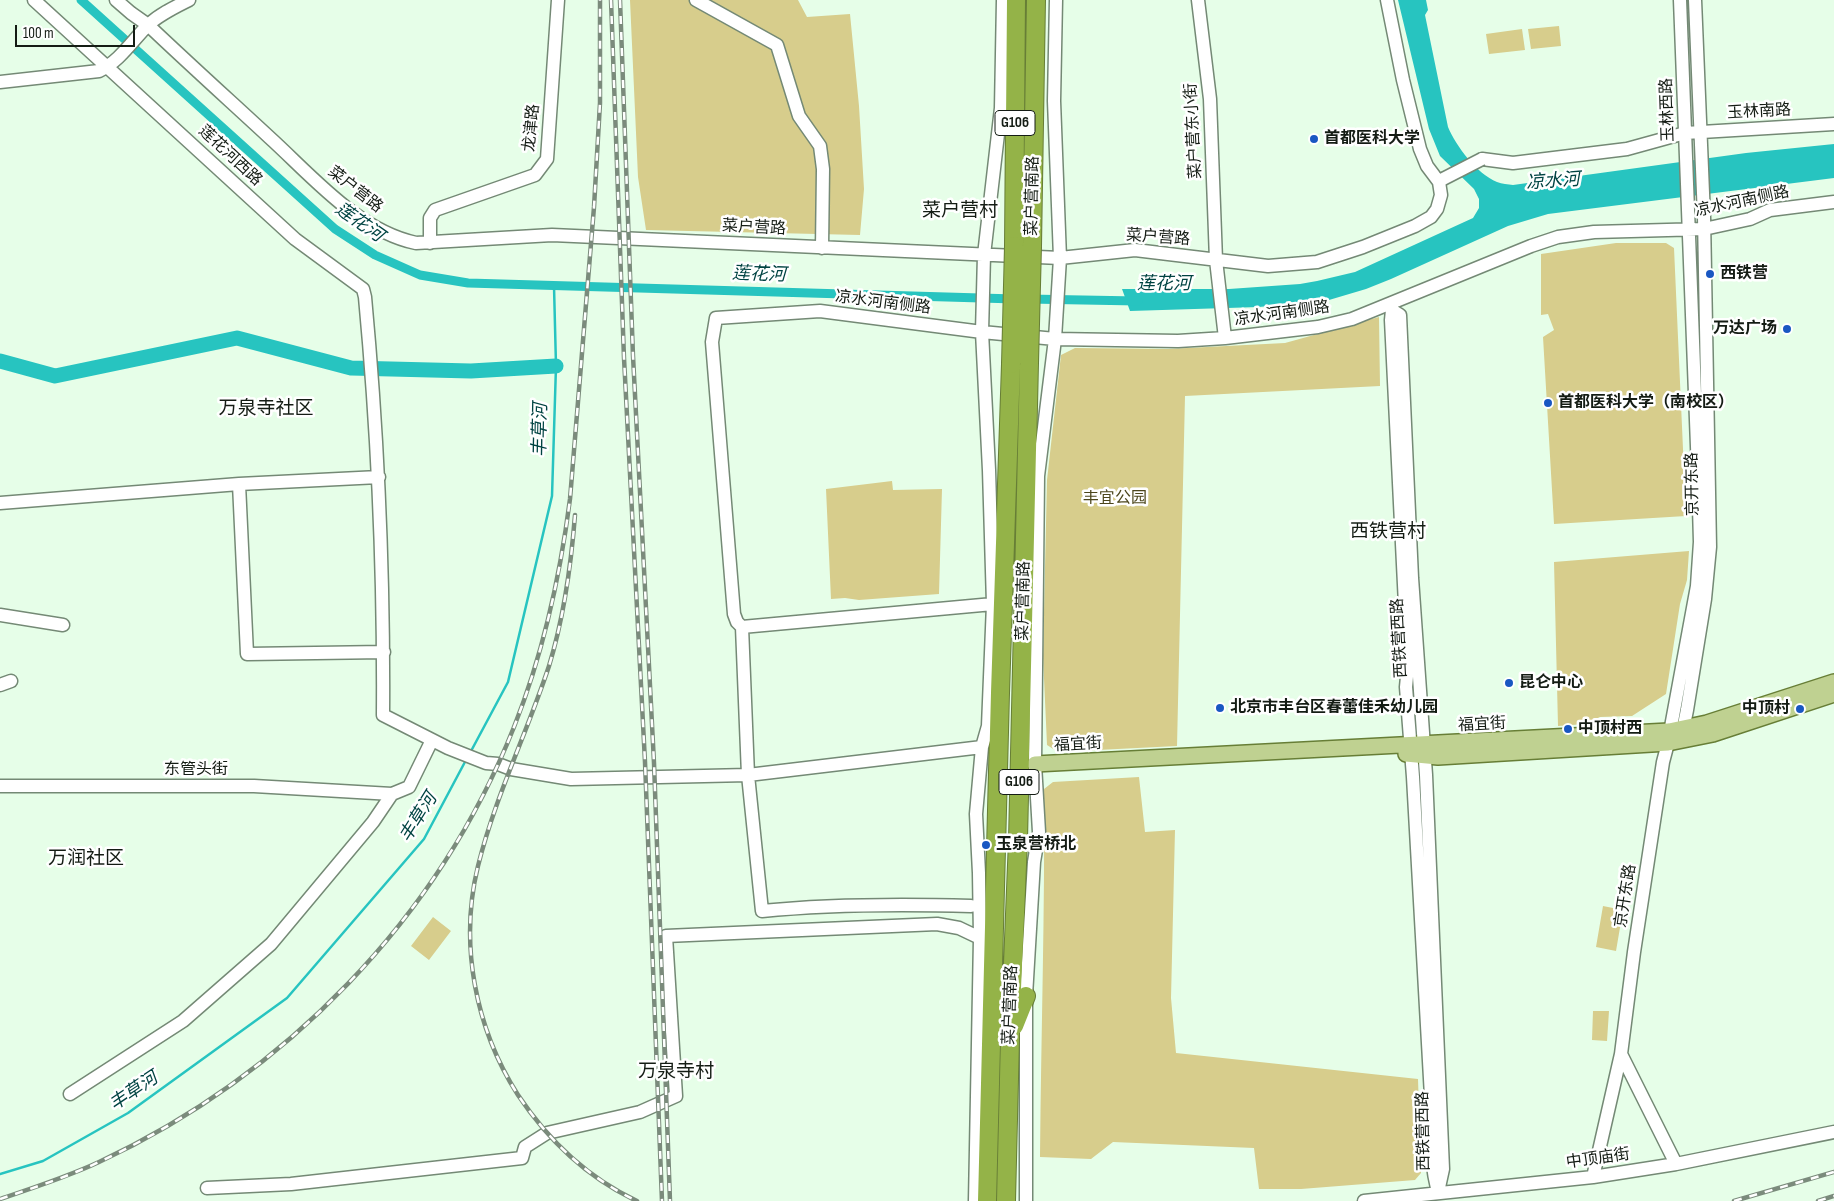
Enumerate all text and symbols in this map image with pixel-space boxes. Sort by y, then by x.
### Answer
scale bar [18,15,138,47]
text: 100 m [23,24,54,43]
street label: 玉林西路 [1657,78,1679,142]
street label: 菜户营东小街 [1182,83,1206,179]
street label: 玉林南路 [1727,101,1791,123]
street label: 龙津路 [520,103,544,153]
road number: G106 [995,110,1035,136]
street label: 莲花河西路 [194,122,266,190]
place label: 首都医科大学 [1324,129,1420,149]
marker: 首都医科大学 [1308,133,1320,145]
street label: 菜户营南路 [1023,156,1043,236]
street label: 菜户营路 [324,163,386,217]
water label: 凉水河 [1525,169,1581,195]
street label: 凉水河南侧路 [1693,183,1791,221]
water label: 莲花河 [331,199,387,247]
district label: 菜户营村 [922,200,998,222]
street label: 菜户营路 [722,217,786,239]
street label: 菜户营路 [1125,226,1191,250]
water label: 莲花河 [732,263,786,287]
place label: 西铁营 [1720,264,1768,284]
marker: 西铁营 [1704,268,1716,280]
water label: 莲花河 [1137,273,1191,295]
street label: 凉水河南侧路 [834,288,932,318]
street label: 凉水河南侧路 [1233,298,1331,330]
place label: 万达广场 [1713,319,1777,339]
marker: 万达广场 [1781,323,1793,335]
place label: 首都医科大学（南校区） [1558,393,1734,413]
marker: 首都医科大学（南校区） [1542,397,1554,409]
district label: 万泉寺社区 [219,398,313,420]
water label: 丰草河 [530,403,552,457]
street label: 京开东路 [1683,452,1703,516]
park label: 丰宜公园 [1083,489,1147,509]
district label: 西铁营村 [1350,521,1426,543]
street label: 菜户营南路 [1014,561,1034,641]
street label: 西铁营西路 [1388,598,1412,678]
place label: 昆仑中心 [1519,673,1583,693]
marker: 昆仑中心 [1503,677,1515,689]
place label: 北京市丰台区春蕾佳禾幼儿园 [1230,698,1438,718]
place label: 中顶村 [1742,699,1790,719]
marker: 北京市丰台区春蕾佳禾幼儿园 [1214,702,1226,714]
marker: 中顶村 [1794,703,1806,715]
street label: 福宜街 [1458,714,1506,736]
place label: 中顶村西 [1578,719,1642,739]
marker: 中顶村西 [1562,723,1574,735]
street label: 福宜街 [1054,734,1102,756]
street label: 东管头街 [164,760,228,780]
road number: G106 [999,770,1039,794]
water label: 丰草河 [396,789,442,847]
place label: 玉泉营桥北 [996,835,1076,855]
marker: 玉泉营桥北 [980,839,992,851]
district label: 万润社区 [48,848,124,870]
street label: 京开东路 [1612,863,1640,929]
street label: 菜户营南路 [1000,965,1022,1045]
district label: 万泉寺村 [638,1061,714,1083]
water label: 丰草河 [106,1068,162,1116]
street label: 西铁营西路 [1414,1091,1434,1171]
street label: 中顶庙街 [1565,1145,1631,1173]

